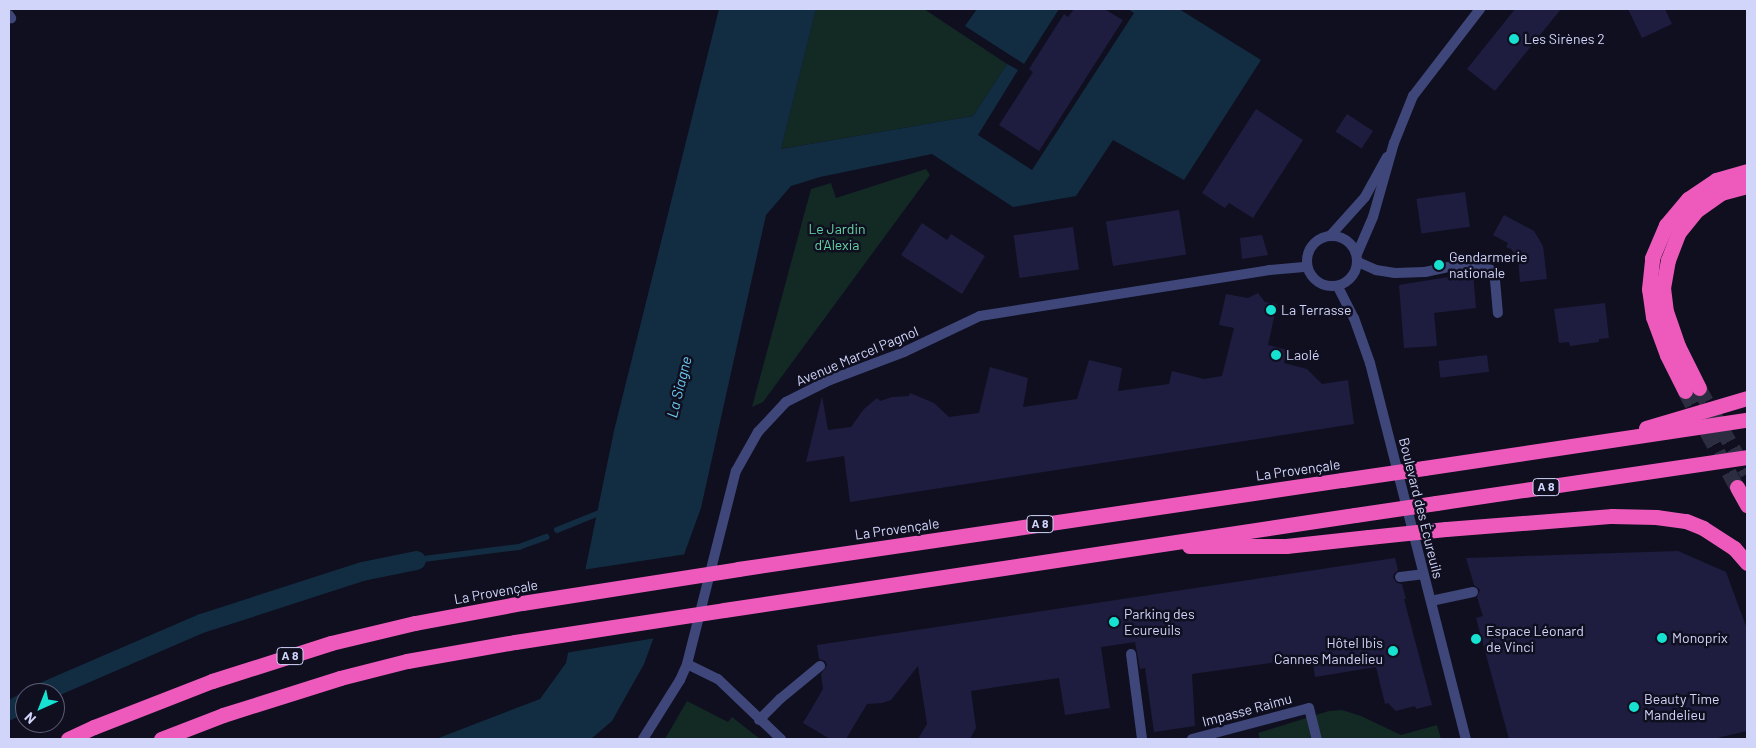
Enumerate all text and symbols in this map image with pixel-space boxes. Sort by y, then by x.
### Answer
place label: Les Sirènes 2 [1524,31,1605,47]
marker: Les Sirènes 2 [1508,33,1520,45]
park label: Le Jardin d'Alexia [808,221,866,253]
place label: Gendarmerie nationale [1449,249,1527,282]
marker: Gendarmerie nationale [1433,259,1445,271]
place label: La Terrasse [1281,302,1351,318]
marker: La Terrasse [1265,304,1277,316]
street label: Avenue Marcel Pagnol [793,323,921,389]
place label: Laolé [1286,347,1319,363]
marker: Laolé [1270,349,1282,361]
water label: La Siagne [663,354,695,420]
street label: Boulevard des Écureuils [1395,436,1447,580]
street label: La Provençale [1255,456,1341,484]
road number: A 8 [1532,478,1560,497]
road number: A 8 [1026,514,1054,534]
street label: La Provençale [854,515,940,543]
street label: La Provençale [453,576,539,608]
place label: Parking des Ecureuils [1124,606,1195,638]
marker: Parking des Ecureuils [1108,616,1120,628]
place label: Espace Léonard de Vinci [1486,623,1584,656]
place label: Monoprix [1672,630,1728,646]
marker: Monoprix [1656,632,1668,644]
marker: Espace Léonard de Vinci [1470,633,1482,645]
place label: Hôtel Ibis Cannes Mandelieu [1274,635,1383,668]
marker: Hôtel Ibis Cannes Mandelieu [1387,645,1399,657]
road number: A 8 [276,646,304,666]
north arrow [15,683,65,733]
street label: Impasse Raimu [1200,690,1294,730]
place label: Beauty Time Mandelieu [1644,691,1719,724]
marker: Beauty Time Mandelieu [1628,701,1640,713]
text: N [21,709,39,728]

